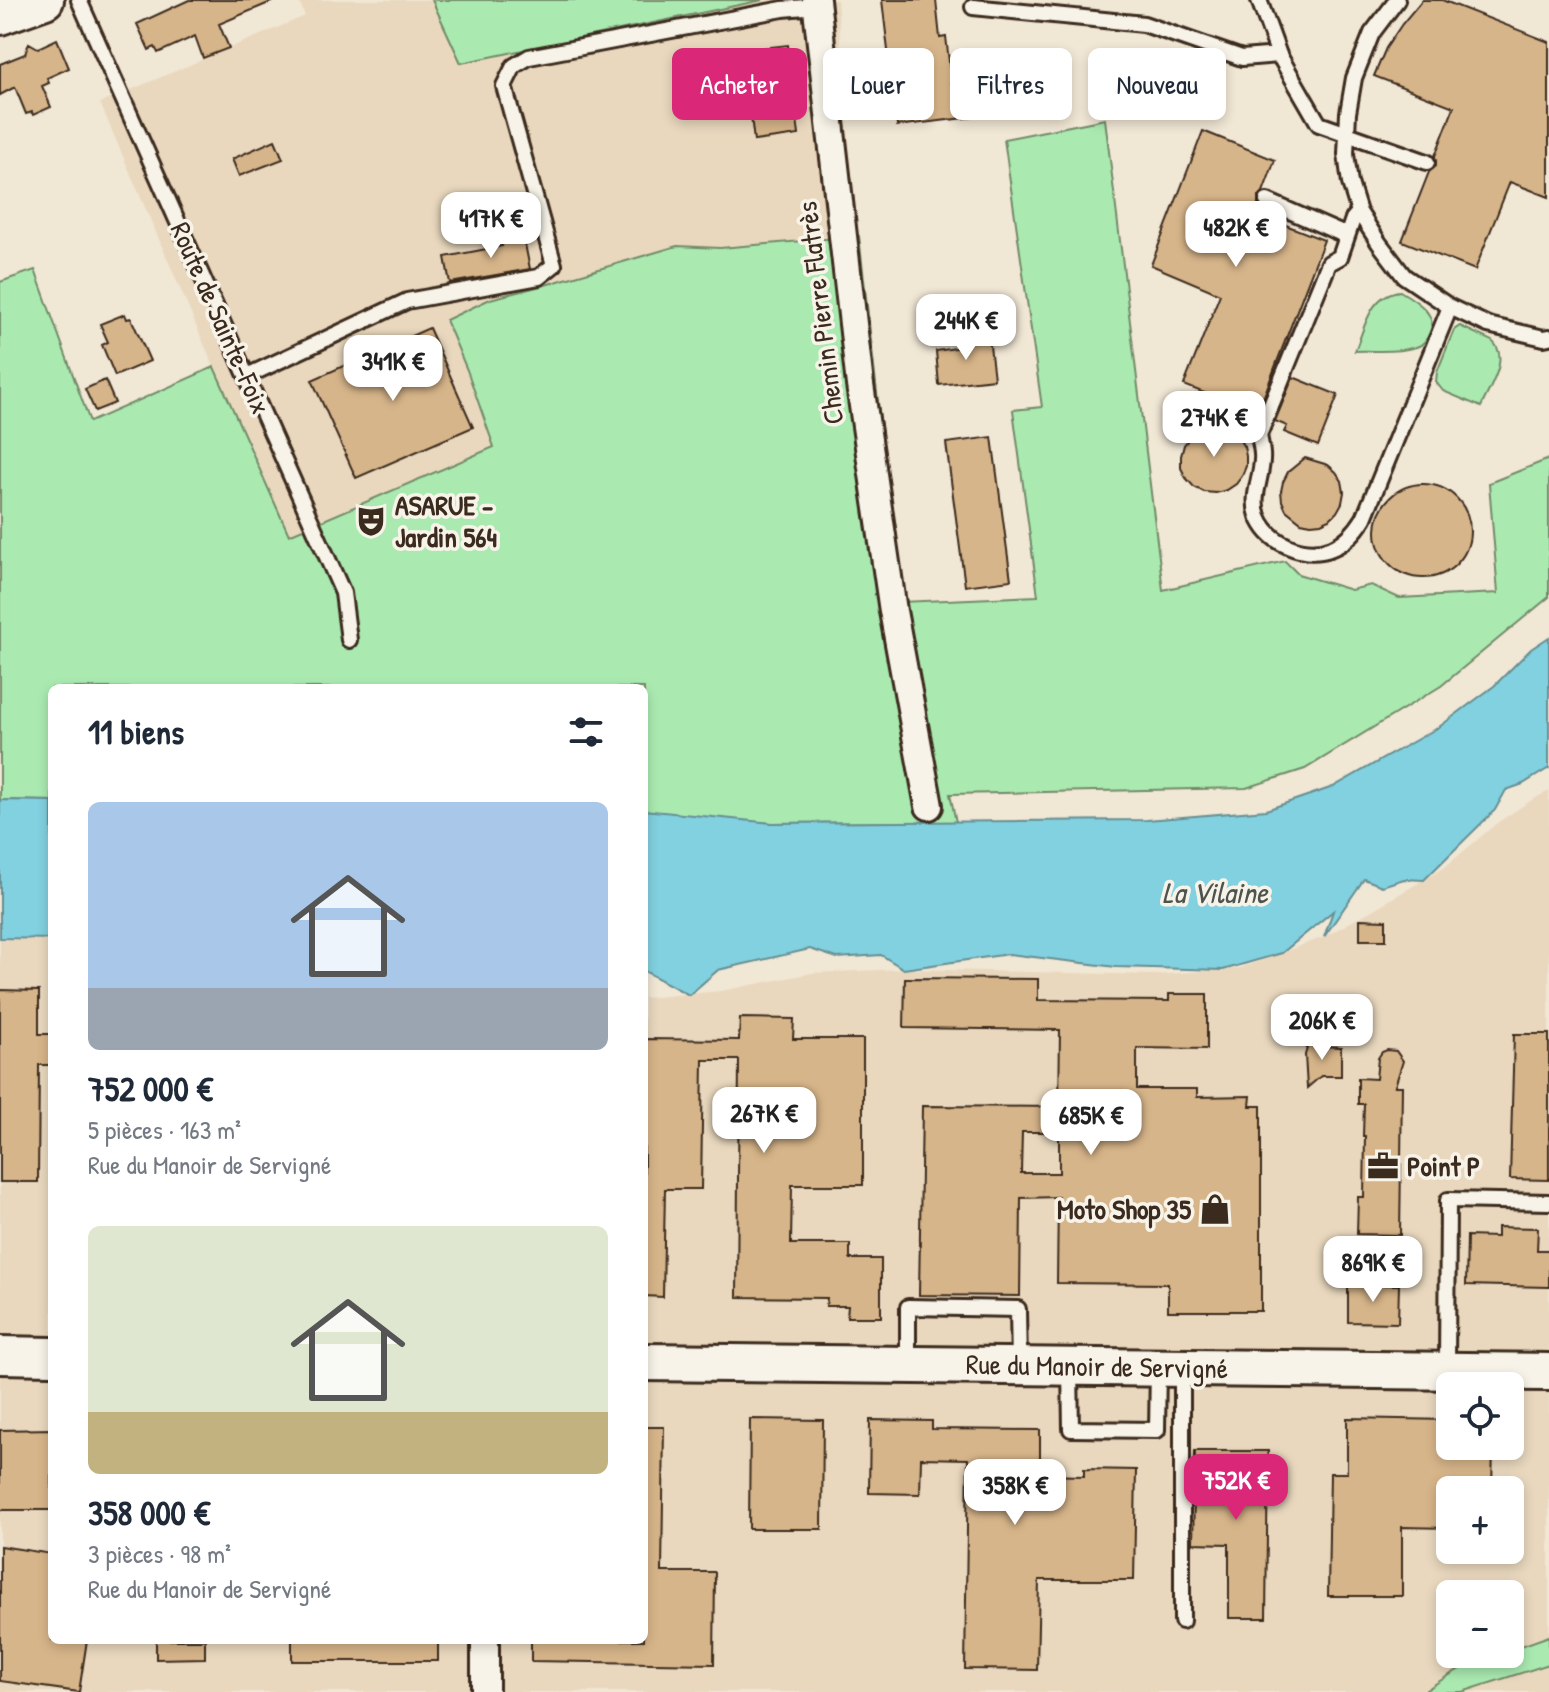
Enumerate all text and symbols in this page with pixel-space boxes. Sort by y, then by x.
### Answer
chip: Acheter [672,48,807,120]
chip: Louer [823,48,934,120]
chip: Filtres [950,48,1072,120]
chip: Nouveau [1088,48,1226,120]
pin: 417K € [426,192,556,260]
text: 417K € [459,200,523,235]
street label: Chemin Pierre Flatrès [787,200,853,426]
pin: 482K € [1171,201,1301,269]
text: 482K € [1203,209,1269,244]
street label: Route de Sainte-Foix [162,216,280,420]
pin: 244K € [901,294,1031,362]
text: 244K € [934,302,998,337]
pin: 341K € [328,335,458,403]
text: 341K € [362,343,424,378]
pin: 274K € [1149,391,1279,459]
text: 274K € [1181,399,1247,434]
place label: ASARUE - Jardin 564 [395,486,497,556]
theatre icon: ASARUE - Jardin 564 [354,504,388,538]
text: 11 biens [88,709,184,755]
icon: filters [564,710,608,754]
icon: home [276,854,420,998]
water label: La Vilaine [1162,872,1269,912]
pin: 206K € [1257,994,1387,1062]
text: 206K € [1289,1002,1355,1037]
text: 752 000 € [88,1066,213,1112]
pin: 267K € [699,1087,829,1155]
pin: 685K € [1026,1089,1156,1157]
text: 267K € [730,1095,798,1130]
text: 685K € [1059,1097,1123,1132]
text: 5 pièces · 163 m² [88,1112,241,1147]
text: Rue du Manoir de Servigné [88,1147,331,1182]
place label: Point P [1407,1147,1480,1185]
office icon: Point P [1366,1149,1400,1183]
place label: Moto Shop 35 [1057,1190,1191,1229]
shop icon: Moto Shop 35 [1198,1192,1232,1226]
pin: 869K € [1308,1236,1438,1304]
text: 869K € [1341,1244,1405,1279]
icon: home [276,1278,420,1422]
street label: Rue du Manoir de Servigné [966,1345,1228,1387]
map controls [1436,1372,1524,1668]
button: locate [1436,1372,1524,1460]
pin: 752K € [1171,1454,1301,1522]
pin: 358K € [950,1459,1080,1527]
text: 752K € [1202,1462,1270,1497]
text: 358K € [982,1467,1048,1502]
button: + [1436,1476,1524,1564]
text: 358 000 € [88,1490,210,1536]
text: 3 pièces · 98 m² [88,1536,231,1571]
text: Rue du Manoir de Servigné [88,1571,331,1606]
button: − [1436,1580,1524,1668]

